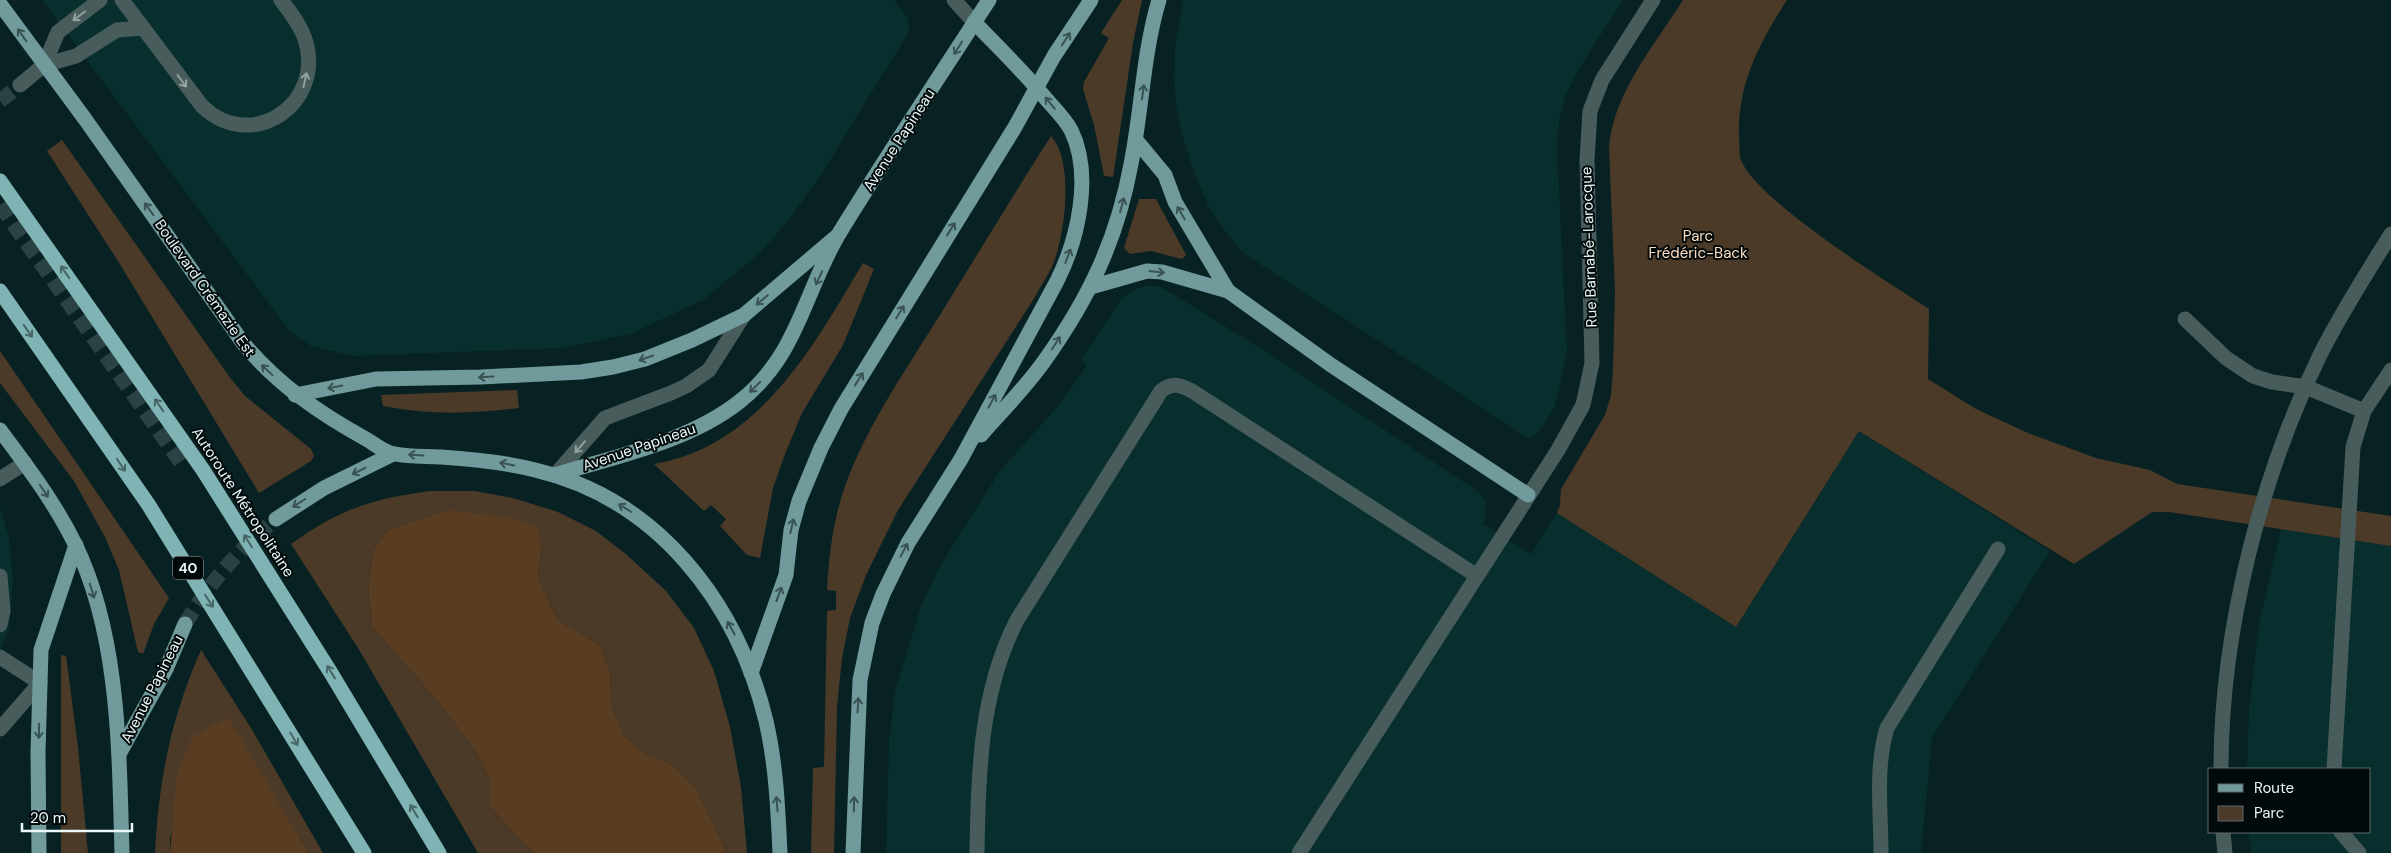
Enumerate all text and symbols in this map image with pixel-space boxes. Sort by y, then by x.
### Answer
one-way arrow [72,11,86,21]
one-way arrow [17,28,28,42]
one-way arrow [1061,32,1071,46]
one-way arrow [953,40,963,54]
one-way arrow [301,72,311,88]
one-way arrow [177,74,188,87]
one-way arrow [1138,84,1148,100]
street label: Avenue Papineau [858,85,940,195]
one-way arrow [1045,97,1056,110]
street label: Rue Barnabé-Larocque [1576,166,1602,328]
one-way arrow [1118,197,1127,213]
one-way arrow [144,202,154,216]
one-way arrow [1176,206,1186,220]
street label: Boulevard Crémazie Est [150,215,260,361]
one-way arrow [947,223,957,237]
park label: Parc Frédéric-Back [1649,226,1748,263]
one-way arrow [1064,249,1074,264]
one-way arrow [60,266,70,280]
one-way arrow [1149,267,1165,277]
one-way arrow [813,270,823,285]
one-way arrow [755,294,768,305]
one-way arrow [896,306,906,320]
one-way arrow [23,324,33,338]
one-way arrow [1052,336,1062,350]
one-way arrow [639,353,655,363]
one-way arrow [261,364,274,376]
one-way arrow [478,372,494,382]
one-way arrow [855,373,865,387]
one-way arrow [749,380,761,393]
one-way arrow [328,382,344,392]
one-way arrow [988,394,997,409]
one-way arrow [154,399,164,413]
street label: Avenue Papineau [580,418,698,476]
street label: Autoroute Métropolitaine [187,423,299,581]
one-way arrow [575,440,586,453]
one-way arrow [408,451,424,460]
one-way arrow [116,457,126,471]
one-way arrow [500,459,516,468]
one-way arrow [352,467,367,476]
one-way arrow [39,484,49,498]
one-way arrow [293,498,307,508]
one-way arrow [618,502,632,512]
one-way arrow [788,519,797,535]
one-way arrow [243,535,253,549]
one-way arrow [900,543,909,558]
road number: 40 [173,556,203,580]
one-way arrow [87,582,97,598]
one-way arrow [775,587,784,602]
one-way arrow [204,593,214,607]
one-way arrow [725,622,735,636]
street label: Avenue Papineau [116,632,188,746]
one-way arrow [325,665,335,679]
one-way arrow [854,697,863,713]
one-way arrow [34,723,44,739]
one-way arrow [290,732,300,746]
legend [2208,768,2371,833]
text: Route [2254,778,2294,798]
one-way arrow [772,797,782,813]
one-way arrow [850,797,859,813]
scale bar [22,800,132,832]
text: Parc [2254,803,2284,823]
one-way arrow [409,804,419,818]
text: 20 m [30,808,66,828]

